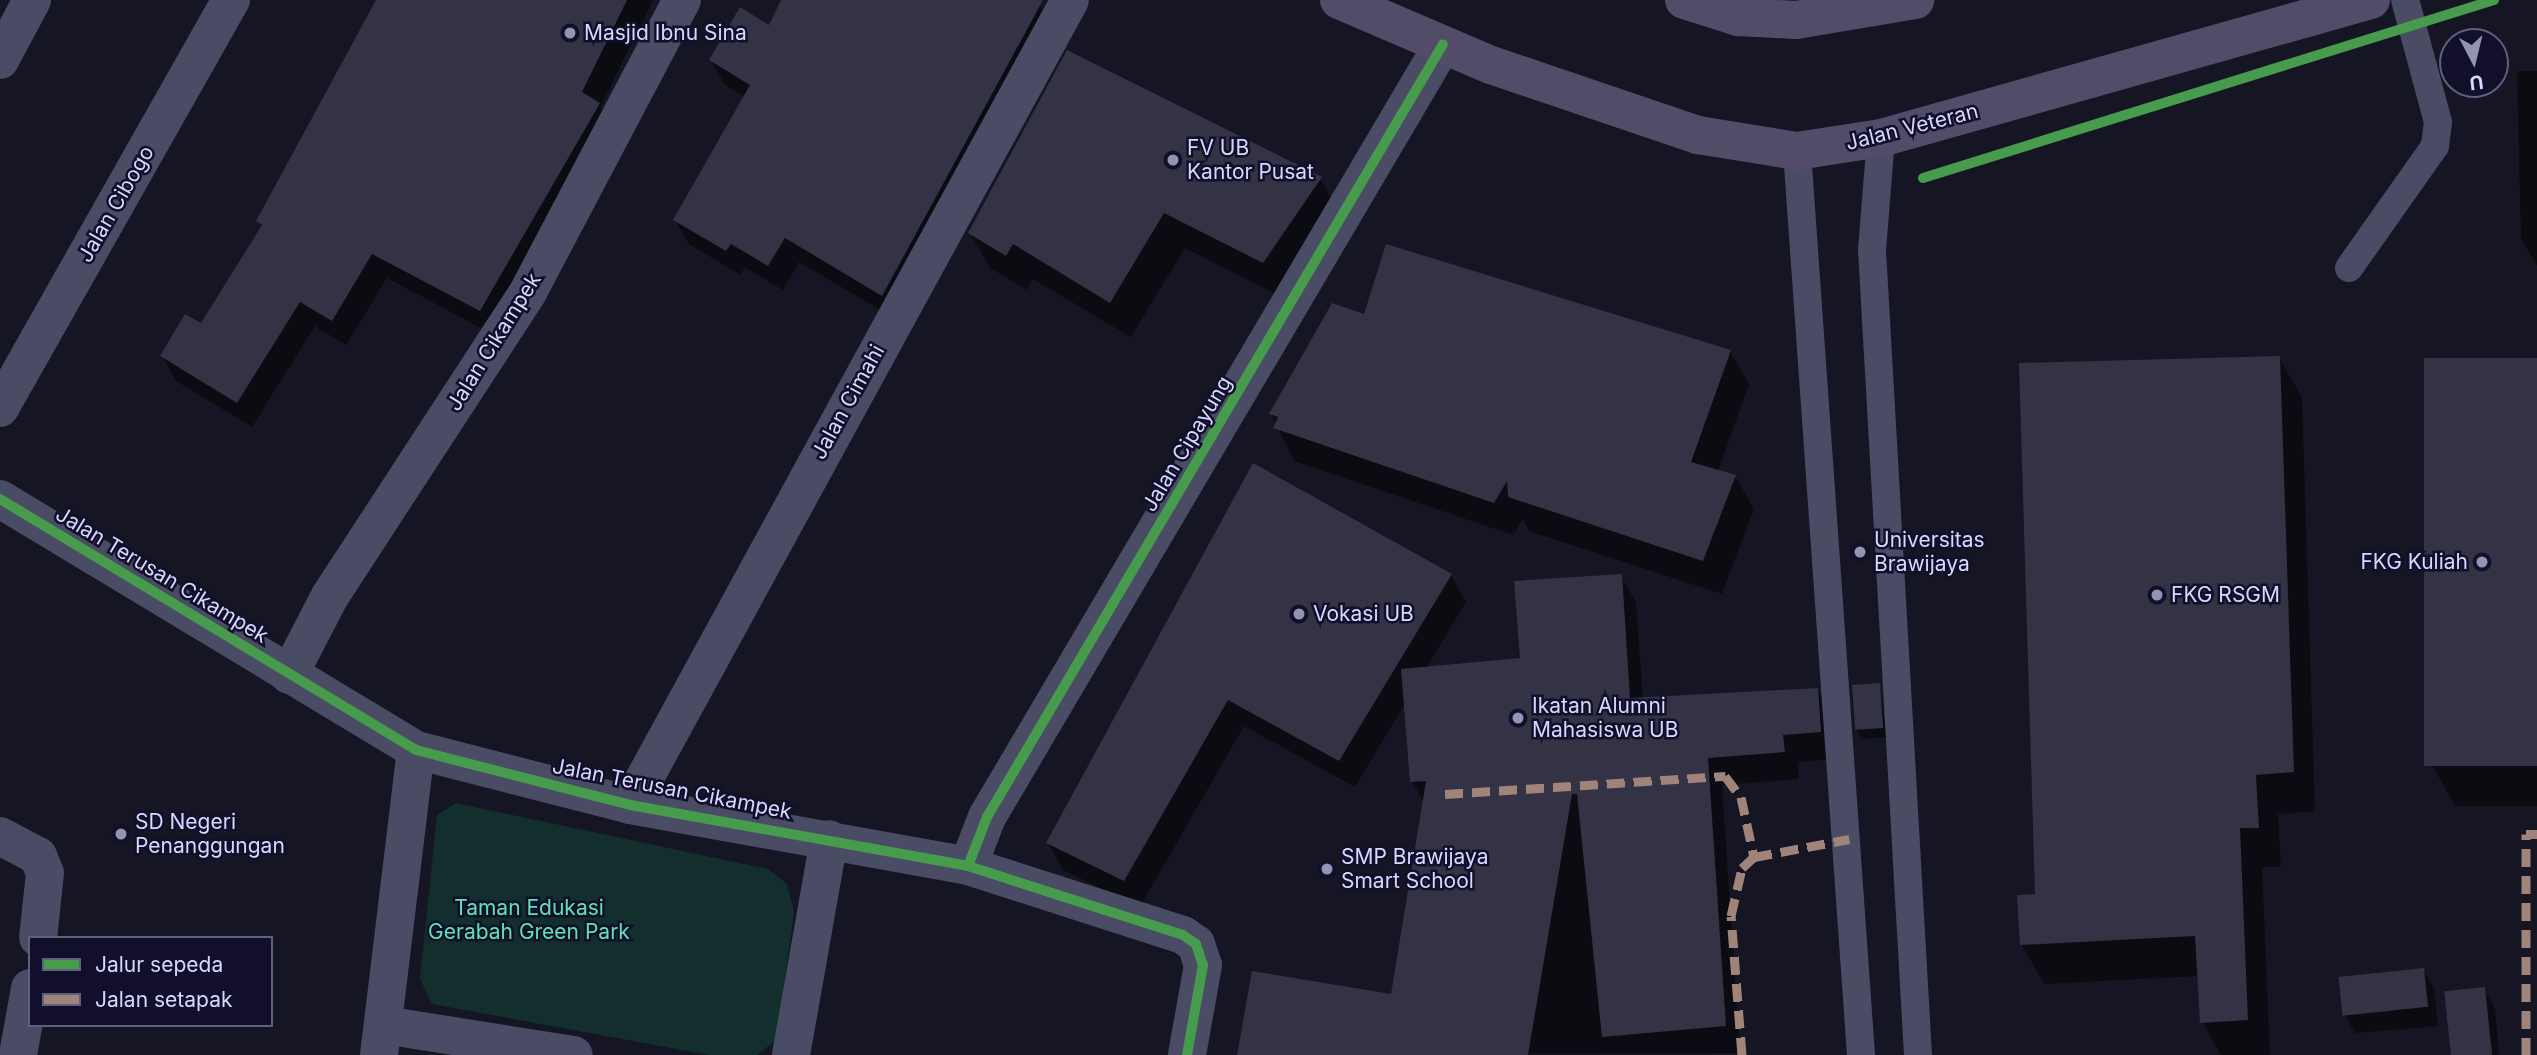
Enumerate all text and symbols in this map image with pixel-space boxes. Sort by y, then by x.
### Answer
place label: Masjid Ibnu Sina [584,20,747,46]
marker: Masjid Ibnu Sina [562,25,578,41]
north arrow [2439,28,2509,98]
text: U [2468,70,2485,95]
street label: Jalan Veteran [1843,98,1981,156]
place label: FV UB Kantor Pusat [1187,135,1314,185]
street label: Jalan Cibogo [73,141,159,267]
marker: FV UB Kantor Pusat [1165,152,1181,168]
street label: Jalan Cikampek [442,268,546,416]
street label: Jalan Cimahi [806,340,890,464]
street label: Jalan Cipayung [1137,372,1237,516]
street label: Jalan Terusan Cikampek [51,502,273,648]
place label: Universitas Brawijaya [1874,527,1985,577]
marker: Universitas Brawijaya [1852,544,1868,560]
place label: FKG Kuliah [2360,549,2468,575]
marker: FKG Kuliah [2474,554,2490,570]
place label: FKG RSGM [2171,582,2280,608]
marker: FKG RSGM [2149,587,2165,603]
place label: Vokasi UB [1313,601,1414,627]
marker: Vokasi UB [1291,606,1307,622]
place label: Ikatan Alumni Mahasiswa UB [1532,693,1678,743]
marker: Ikatan Alumni Mahasiswa UB [1510,710,1526,726]
street label: Jalan Terusan Cikampek [550,753,794,825]
place label: SD Negeri Penanggungan [135,809,285,859]
marker: SD Negeri Penanggungan [113,826,129,842]
place label: SMP Brawijaya Smart School [1341,844,1489,894]
marker: SMP Brawijaya Smart School [1319,861,1335,877]
park label: Taman Edukasi Gerabah Green Park [428,895,630,945]
legend [28,936,273,1027]
text: Jalur sepeda [95,952,223,977]
text: Jalan setapak [95,987,232,1012]

